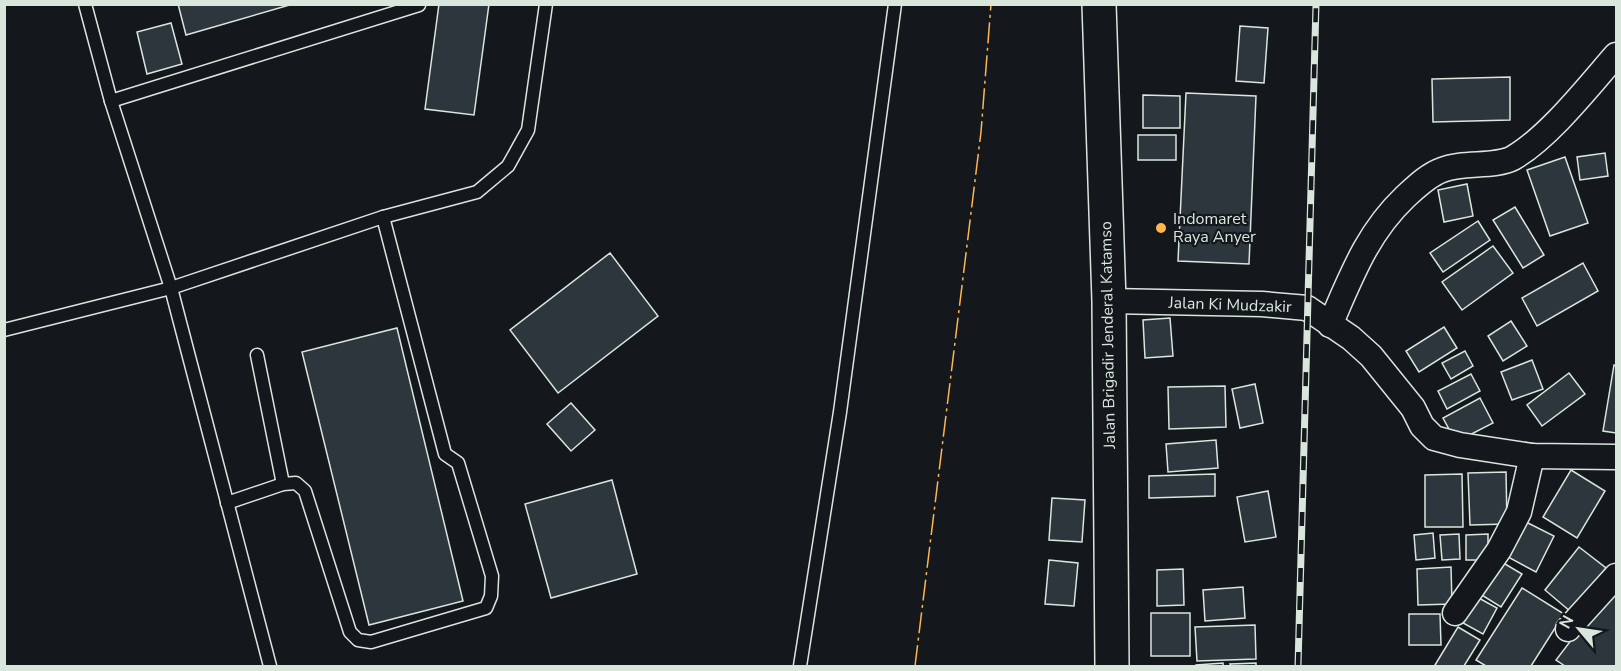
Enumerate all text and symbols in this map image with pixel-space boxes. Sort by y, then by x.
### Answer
place label: Indomaret Raya Anyer [1173,208,1256,248]
street label: Jalan Brigadir Jenderal Katamso [1095,221,1121,450]
marker: Indomaret Raya Anyer [1154,221,1168,235]
street label: Jalan Ki Mudzakir [1167,292,1292,318]
north arrow [1549,599,1609,659]
text: N [1554,612,1579,633]

